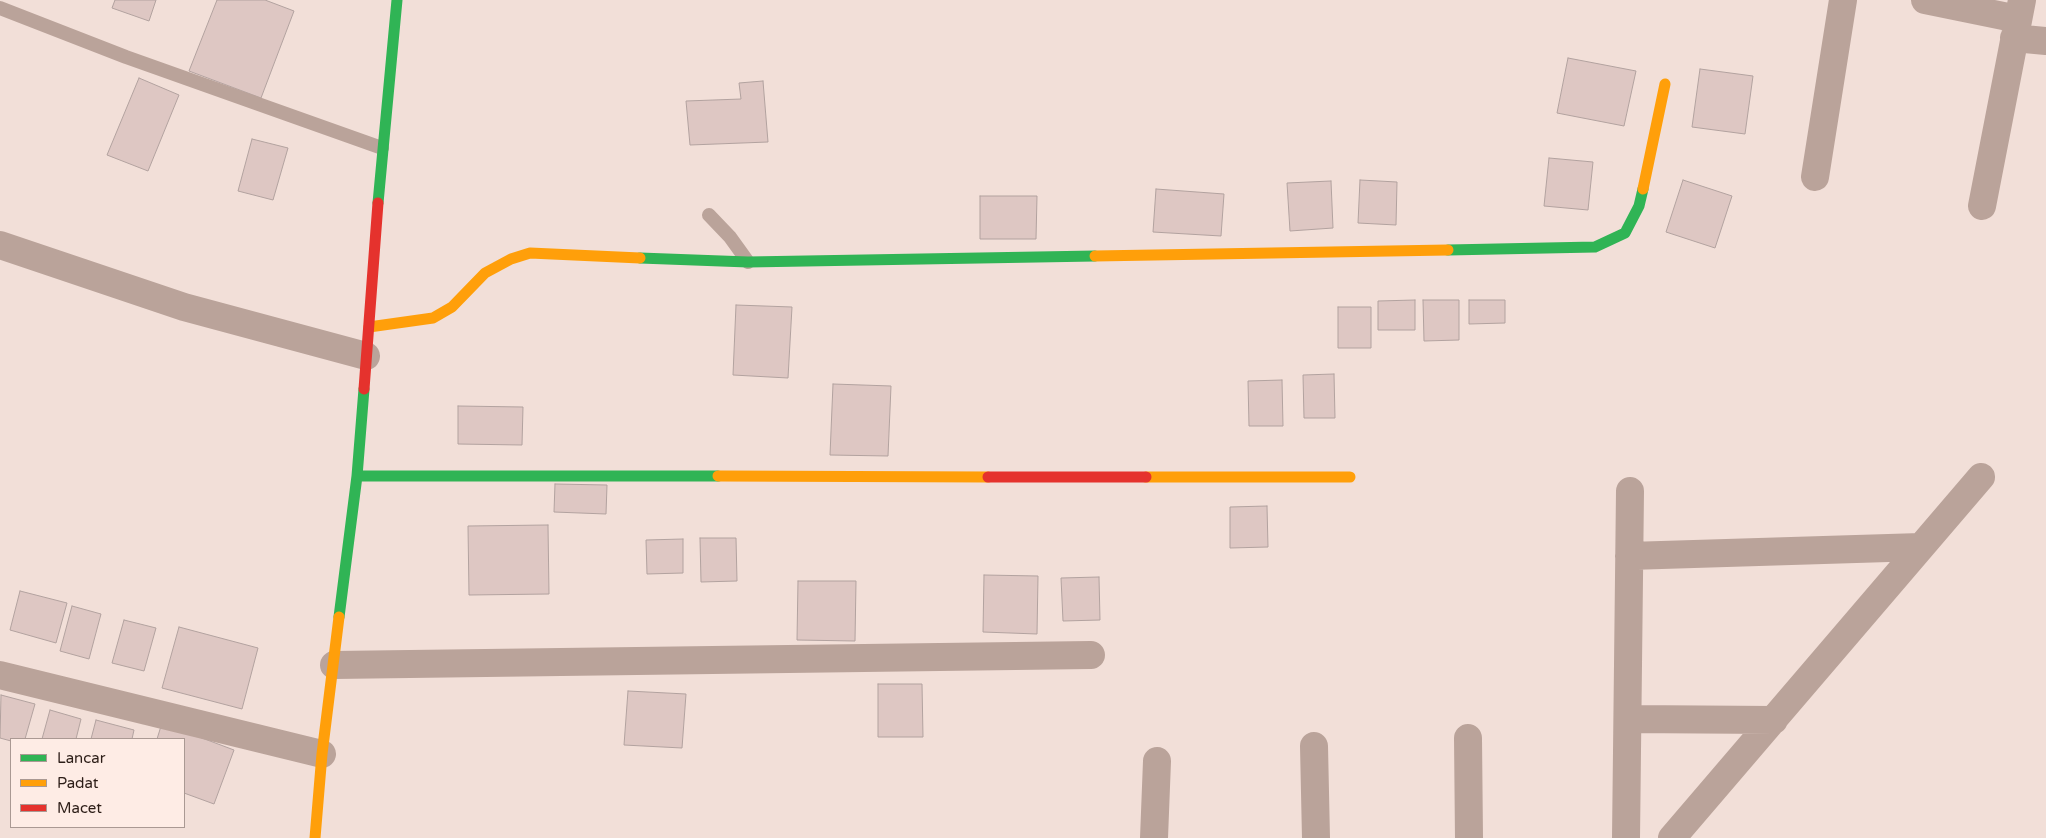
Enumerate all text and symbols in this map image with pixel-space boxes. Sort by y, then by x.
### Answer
legend [10,738,185,828]
text: Lancar [57,749,105,767]
text: Padat [57,774,99,792]
text: Macet [57,799,102,817]

